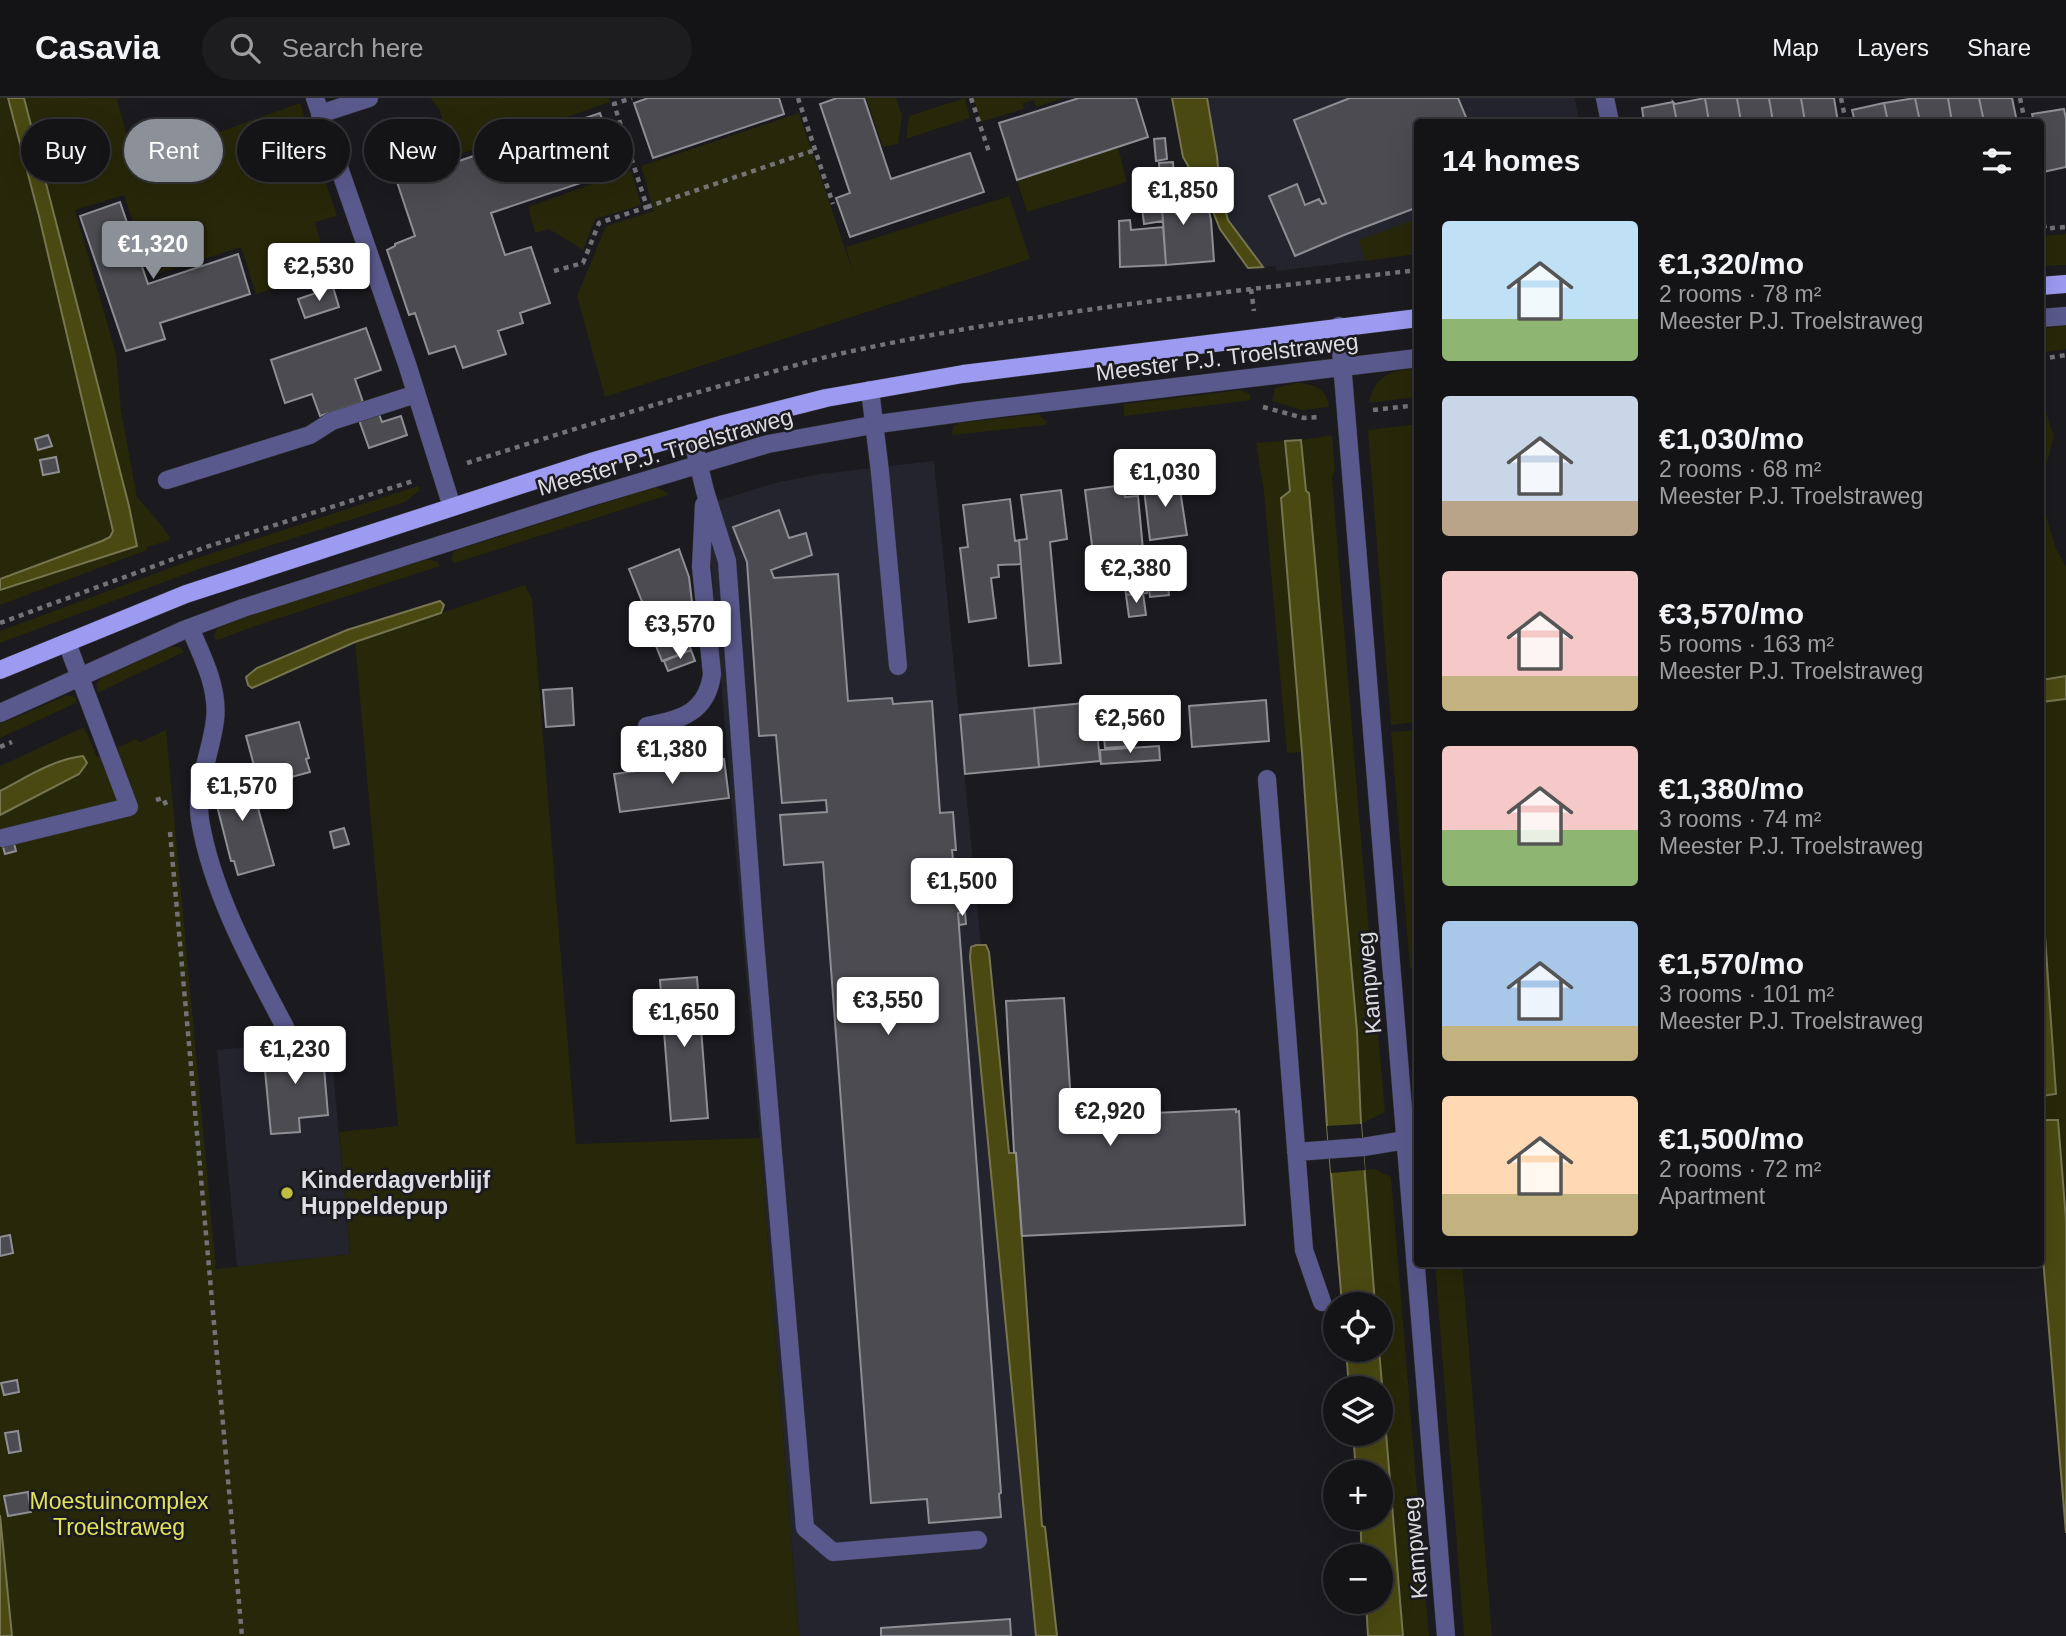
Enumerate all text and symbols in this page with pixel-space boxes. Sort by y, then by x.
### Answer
search box [202,17,692,80]
text: Casavia [35,29,160,66]
icon: search [226,29,264,67]
text: Search here [282,33,423,63]
text: Map [1772,34,1819,61]
text: Layers [1857,34,1929,61]
text: Share [1967,34,2031,61]
chip: Buy [21,119,110,182]
chip: Rent [124,119,223,182]
chip: Filters [237,119,350,182]
chip: New [364,119,460,182]
chip: Apartment [474,119,633,182]
icon: filters [1978,142,2016,180]
text: 14 homes [1442,144,1580,177]
pin: €1,850 [1126,167,1240,227]
text: €1,850 [1148,177,1218,203]
pin: €1,320 [96,222,210,281]
text: €1,320 [118,231,188,257]
pin: €2,530 [262,244,376,303]
text: €1,320/mo [1659,247,1804,280]
icon: home [1498,249,1582,333]
text: €2,530 [284,253,354,279]
text: 2 rooms · 78 m² [1659,281,1821,307]
text: Meester P.J. Troelstraweg [1659,308,1923,334]
street label: Meester P.J. Troelstraweg [1094,328,1360,386]
street label: Meester P.J. Troelstraweg [534,403,796,501]
text: €1,030/mo [1659,422,1804,455]
icon: home [1498,424,1582,508]
pin: €1,030 [1108,450,1222,509]
text: 2 rooms · 68 m² [1659,456,1821,482]
text: €1,030 [1130,459,1200,485]
text: Meester P.J. Troelstraweg [1659,483,1923,509]
pin: €2,380 [1079,546,1193,605]
text: €2,380 [1101,555,1171,581]
text: €3,570/mo [1659,597,1804,630]
icon: home [1498,599,1582,683]
pin: €3,570 [623,602,737,661]
text: €3,570 [645,611,715,637]
text: 5 rooms · 163 m² [1659,631,1834,657]
text: Meester P.J. Troelstraweg [1659,658,1923,684]
pin: €2,560 [1073,696,1187,755]
text: €2,560 [1095,705,1165,731]
pin: €1,380 [615,726,729,786]
text: €1,380 [637,736,707,762]
pin: €1,570 [185,764,299,823]
text: €1,380/mo [1659,772,1804,805]
text: €1,570 [207,773,277,799]
icon: home [1498,774,1582,858]
text: 3 rooms · 74 m² [1659,806,1821,832]
text: Meester P.J. Troelstraweg [1659,833,1923,859]
pin: €1,500 [905,858,1019,918]
text: €1,500 [927,868,997,894]
street label: Kampweg [1352,931,1386,1035]
text: €1,570/mo [1659,947,1804,980]
icon: home [1498,949,1582,1033]
pin: €3,550 [831,978,945,1037]
text: 3 rooms · 101 m² [1659,981,1834,1007]
text: €3,550 [853,987,923,1013]
pin: €1,650 [627,990,741,1049]
text: €1,650 [649,999,719,1025]
text: Meester P.J. Troelstraweg [1659,1008,1923,1034]
pin: €1,230 [238,1026,352,1086]
text: €1,230 [260,1036,330,1062]
pin: €2,920 [1053,1088,1167,1148]
text: €2,920 [1075,1098,1145,1124]
text: €1,500/mo [1659,1122,1804,1155]
icon: home [1498,1124,1582,1208]
text: 2 rooms · 72 m² [1659,1156,1821,1182]
place label: Kinderdagverblijf Huppeldepup [301,1167,490,1219]
text: Apartment [1659,1183,1765,1209]
marker: Kinderdagverblijf Huppeldepup [279,1185,295,1201]
map controls [1323,1292,1393,1614]
button: locate [1323,1292,1393,1362]
button: layers [1323,1376,1393,1446]
button: + [1323,1460,1393,1530]
park label: Moestuincomplex Troelstraweg [30,1488,209,1540]
street label: Kampweg [1398,1496,1432,1600]
button: − [1323,1544,1393,1614]

